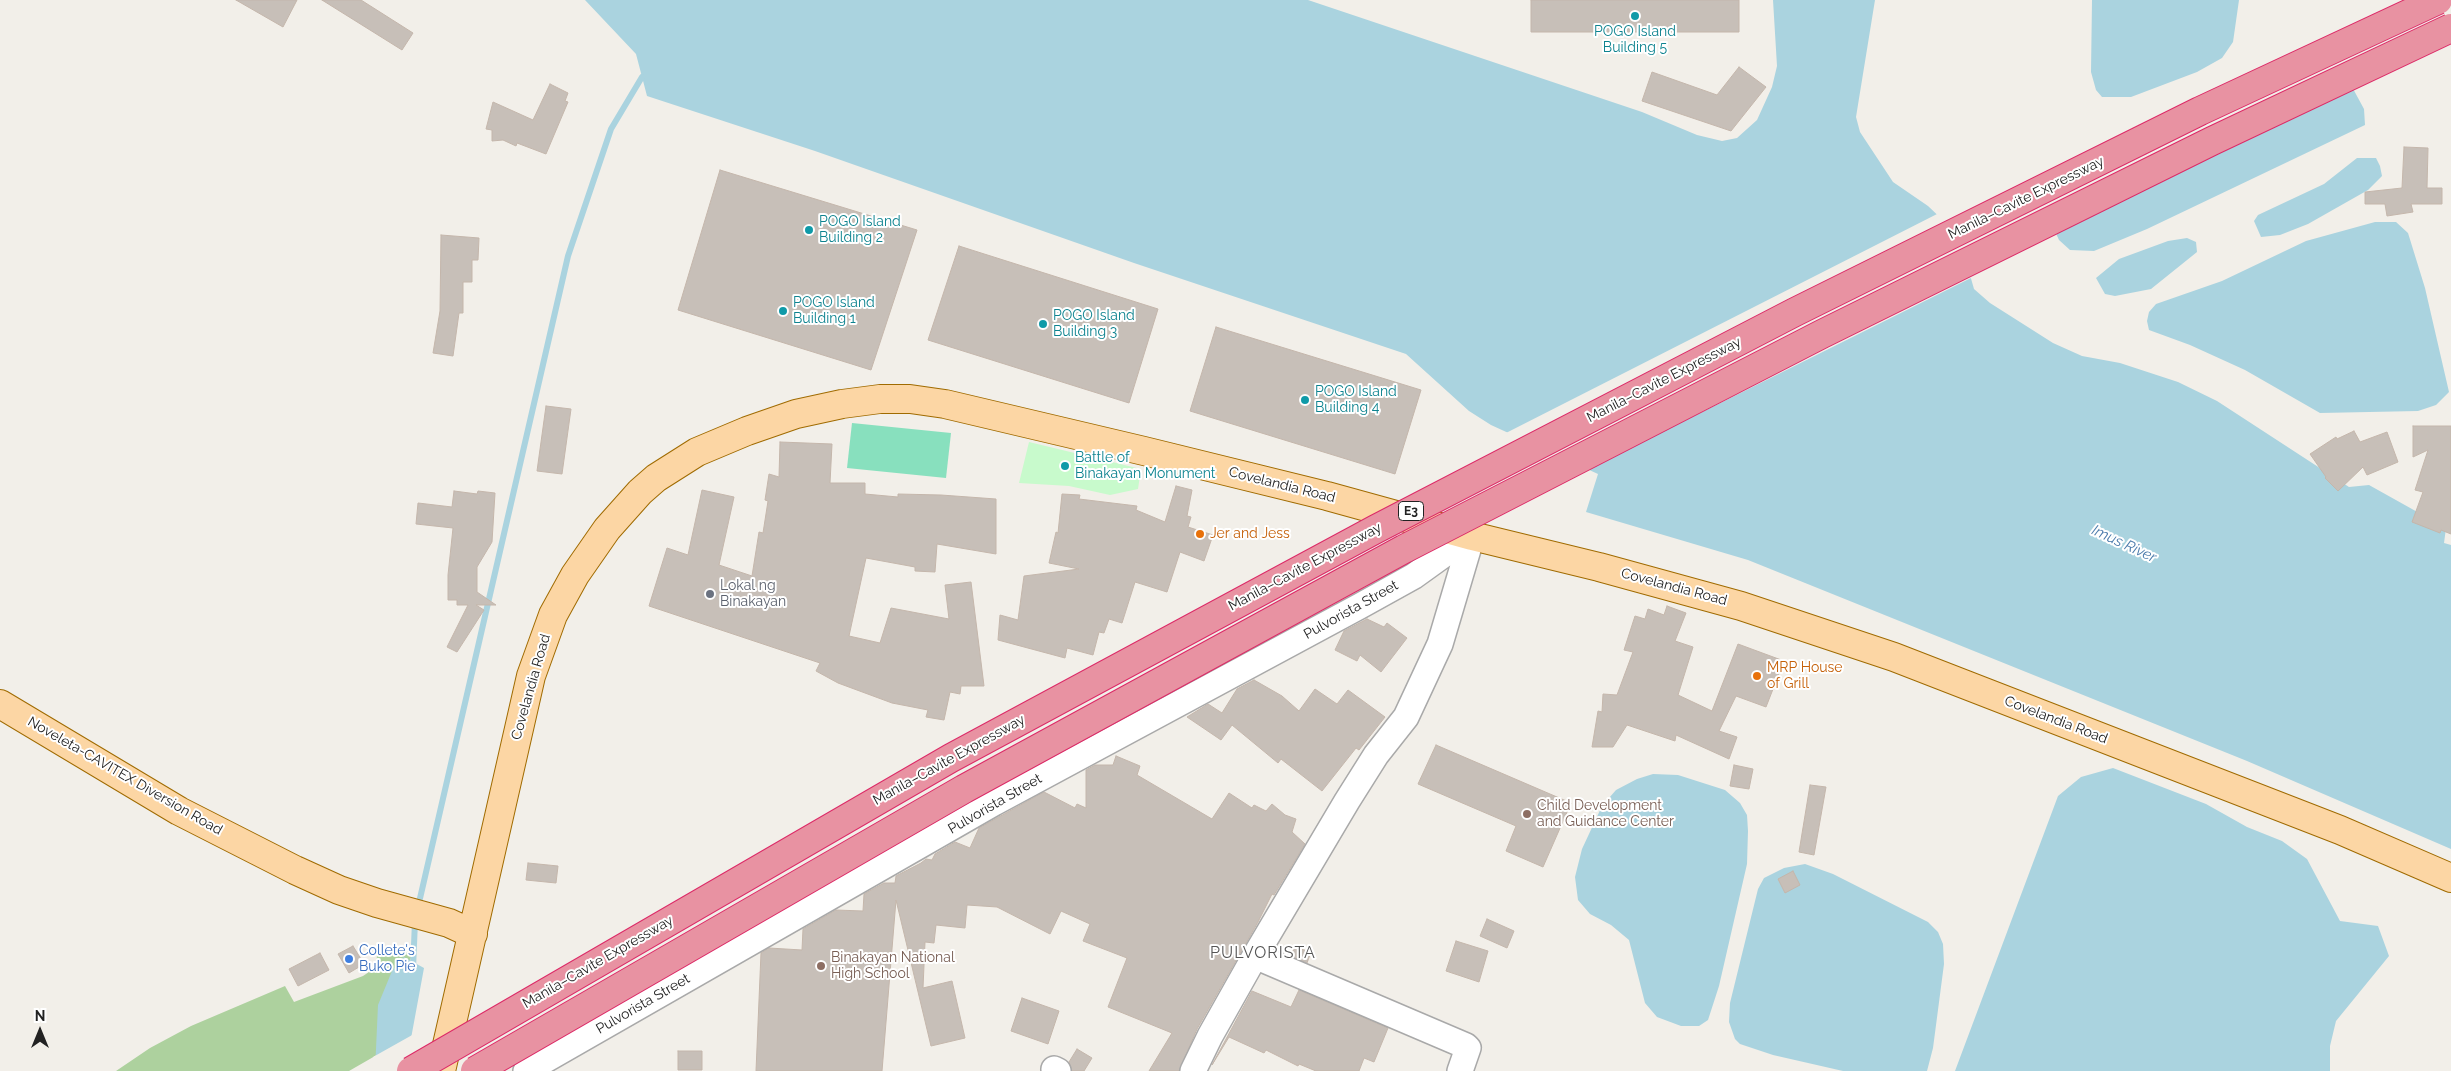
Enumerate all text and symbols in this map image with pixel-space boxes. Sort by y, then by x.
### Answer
marker: POGO Island Building 5 [1629,10,1641,22]
place label: POGO Island Building 5 [1594,24,1676,56]
street label: Manila–Cavite Expressway [1945,153,2107,243]
place label: POGO Island Building 2 [819,214,901,246]
marker: POGO Island Building 2 [803,224,815,236]
place label: POGO Island Building 1 [793,295,875,328]
marker: POGO Island Building 1 [777,305,789,317]
place label: POGO Island Building 3 [1053,308,1135,341]
marker: POGO Island Building 3 [1037,318,1049,330]
street label: Manila–Cavite Expressway [1584,334,1744,426]
place label: POGO Island Building 4 [1315,384,1397,417]
marker: POGO Island Building 4 [1299,394,1311,406]
place label: Battle of Binakayan Monument [1075,450,1216,482]
marker: Battle of Binakayan Monument [1059,460,1071,472]
street label: Covelandia Road [1227,464,1337,506]
road number: E3 [1398,502,1424,520]
street label: Manila–Cavite Expressway [1226,519,1384,615]
water label: Imus River [2089,521,2159,567]
place label: Jer and Jess [1210,526,1290,542]
marker: Jer and Jess [1194,528,1206,540]
street label: Covelandia Road [1619,565,1729,609]
street label: Pulvorista Street [1301,577,1401,643]
place label: Lokal ng Binakayan [720,578,786,610]
marker: Lokal ng Binakayan [704,588,716,600]
street label: Covelandia Road [508,632,554,742]
place label: MRP House of Grill [1767,660,1843,692]
marker: MRP House of Grill [1751,670,1763,682]
street label: Covelandia Road [2002,693,2110,747]
street label: Manila–Cavite Expressway [870,711,1028,809]
street label: Noveleta-CAVITEX Diversion Road [25,713,225,839]
street label: Pulvorista Street [945,770,1045,838]
place label: Child Development and Guidance Center [1537,798,1674,830]
marker: Child Development and Guidance Center [1521,808,1533,820]
street label: Manila–Cavite Expressway [520,912,676,1012]
place label: Collete's Buko Pie [359,943,416,976]
district label: PULVORISTA [1209,943,1317,963]
place label: Binakayan National High School [831,950,955,982]
marker: Collete's Buko Pie [343,953,355,965]
marker: Binakayan National High School [815,960,827,972]
street label: Pulvorista Street [593,970,693,1038]
north arrow [15,1006,65,1056]
text: N [35,1008,45,1024]

